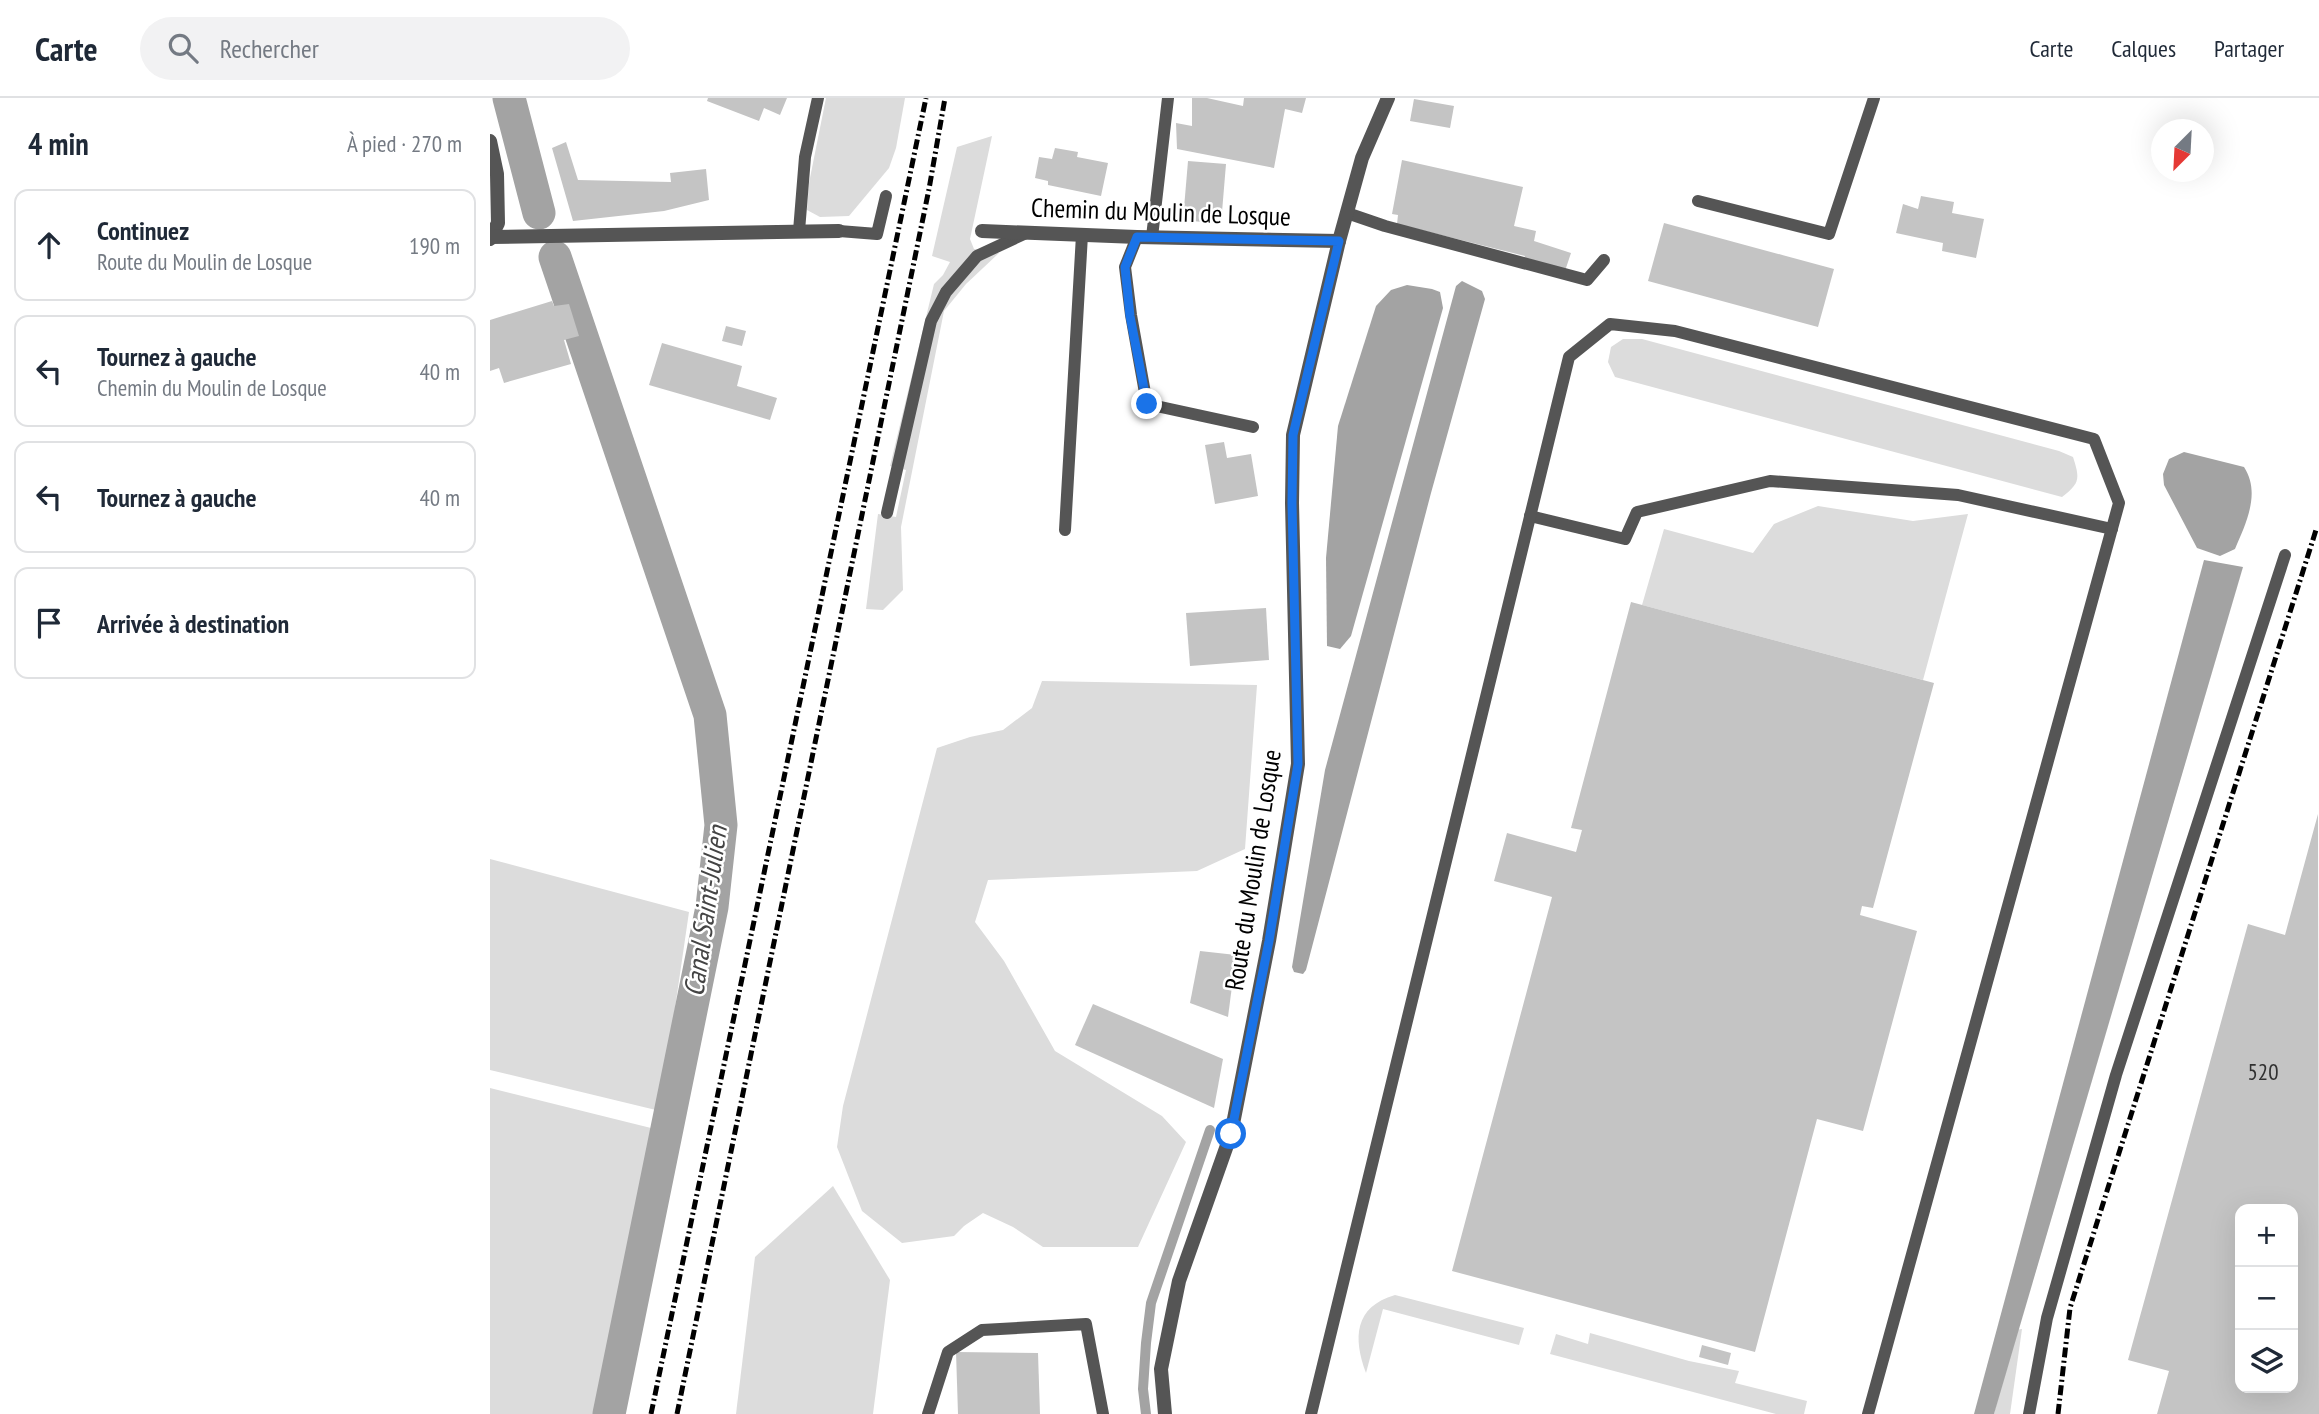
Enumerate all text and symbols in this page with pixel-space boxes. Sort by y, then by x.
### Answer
search box [140,17,630,80]
text: Carte [35,27,98,70]
icon: search [164,29,202,67]
text: Rechercher [220,32,319,65]
text: Carte [2030,33,2073,64]
text: Calques [2111,33,2176,64]
text: Partager [2214,33,2284,64]
north arrow [2151,119,2214,182]
text: 4 min [28,124,89,163]
text: À pied · 270 m [347,129,462,158]
street label: Chemin du Moulin de Losque [1031,190,1291,233]
text: Continuez [97,214,189,247]
icon: ahead [30,226,68,264]
text: 190 m [409,231,460,260]
text: Route du Moulin de Losque [97,247,312,276]
text: Tournez à gauche [97,340,257,373]
icon: left [30,352,68,390]
text: 40 m [419,357,460,386]
text: Chemin du Moulin de Losque [97,373,327,402]
route end [1131,388,1162,419]
icon: left [30,478,68,516]
text: Tournez à gauche [97,481,257,514]
text: 40 m [419,483,460,512]
icon: arrive [30,604,68,642]
text: Arrivée à destination [97,607,289,640]
street label: Route du Moulin de Losque [1217,747,1288,993]
water label: Canal Saint-Julien [674,822,735,999]
house number: 520 [2247,1057,2279,1086]
route start [1215,1118,1246,1149]
map controls [2235,1204,2298,1393]
button: + [2235,1204,2298,1267]
button: − [2235,1267,2298,1330]
button: layers [2235,1330,2298,1393]

